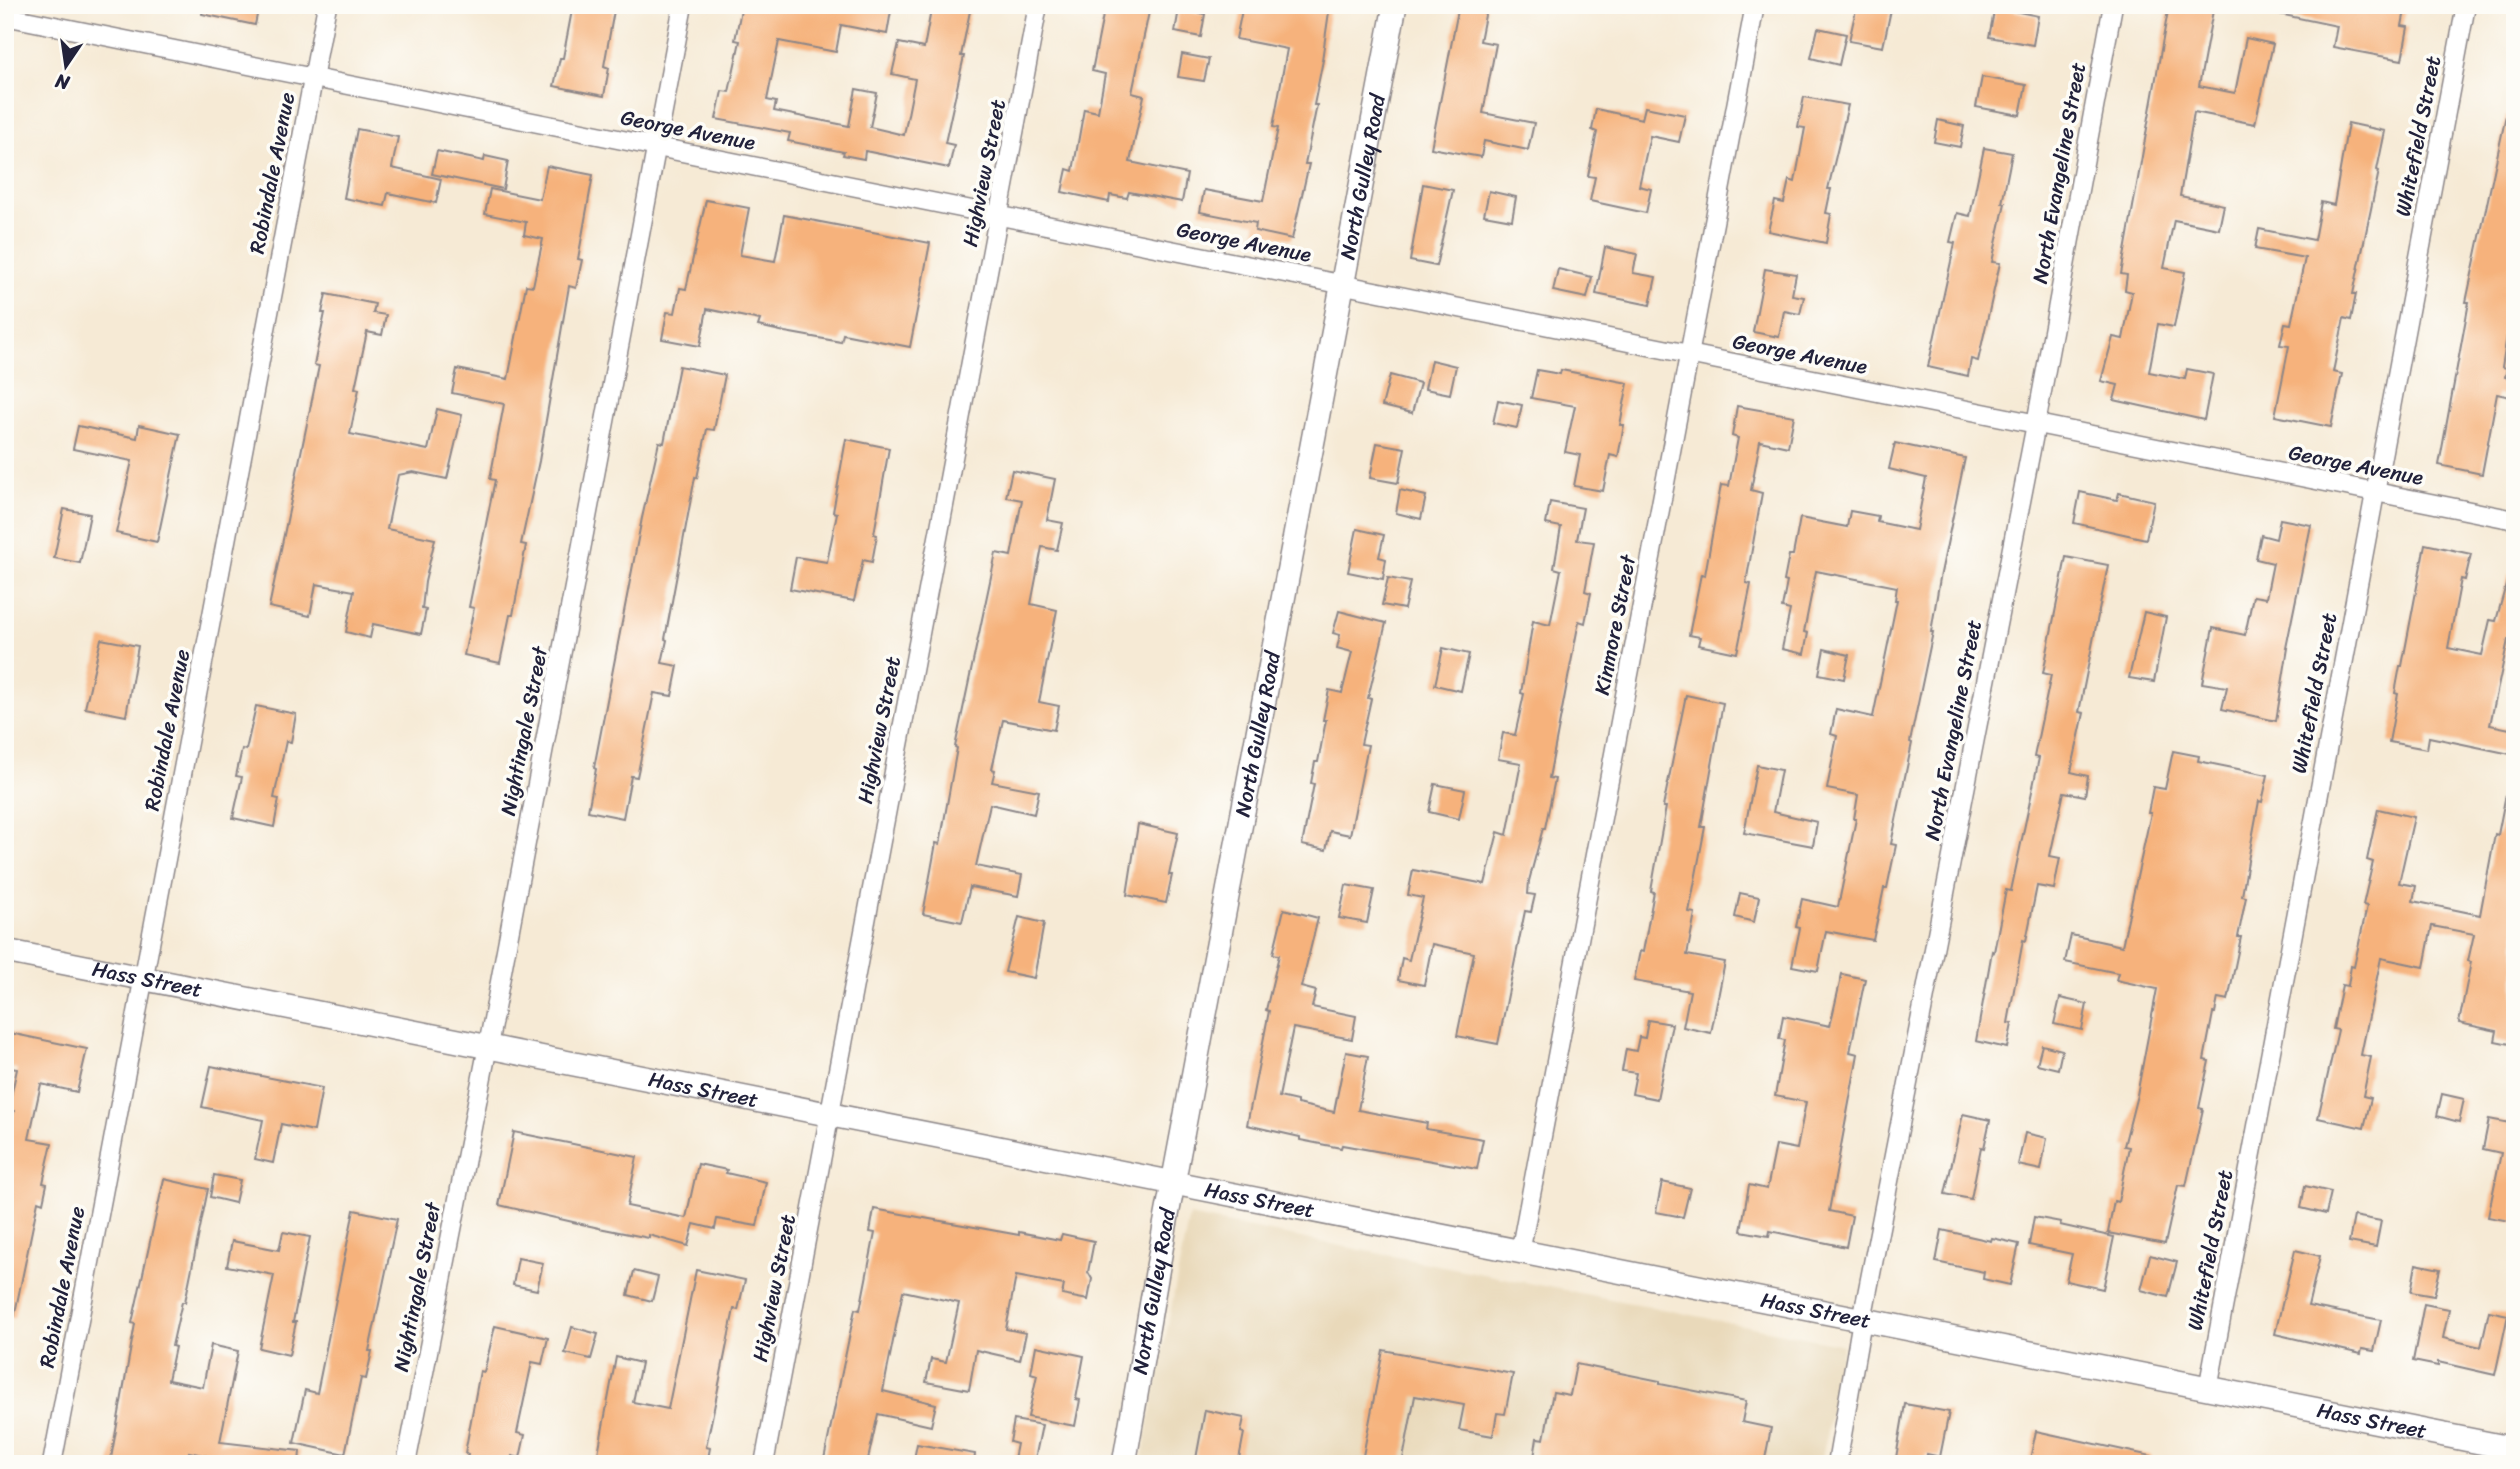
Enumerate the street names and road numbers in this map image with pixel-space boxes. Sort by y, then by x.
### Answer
street label: Whitefield Street [2384,52,2452,220]
street label: North Evangeline Street [2021,59,2097,287]
street label: Robindale Avenue [238,89,306,257]
street label: North Gulley Road [1328,89,1397,263]
street label: Highview Street [951,96,1017,250]
street label: George Avenue [617,98,759,162]
street label: George Avenue [1173,210,1315,274]
street label: George Avenue [1729,322,1871,386]
street label: George Avenue [2285,433,2427,497]
street label: Kinmore Street [1583,550,1647,698]
street label: Whitefield Street [2280,609,2348,777]
street label: North Evangeline Street [1913,617,1993,843]
street label: Nightingale Street [489,642,559,819]
street label: Robindale Avenue [133,646,201,814]
street label: North Gulley Road [1223,647,1292,820]
street label: Highview Street [846,653,912,807]
street label: Hass Street [89,950,206,1009]
street label: Hass Street [645,1060,762,1119]
street label: Whitefield Street [2176,1166,2244,1334]
street label: Hass Street [1201,1170,1318,1229]
street label: Nightingale Street [382,1198,452,1375]
street label: Robindale Avenue [28,1203,96,1371]
street label: North Gulley Road [1121,1204,1187,1377]
street label: Highview Street [741,1211,807,1365]
street label: Hass Street [1757,1281,1874,1340]
street label: Hass Street [2314,1391,2430,1450]

